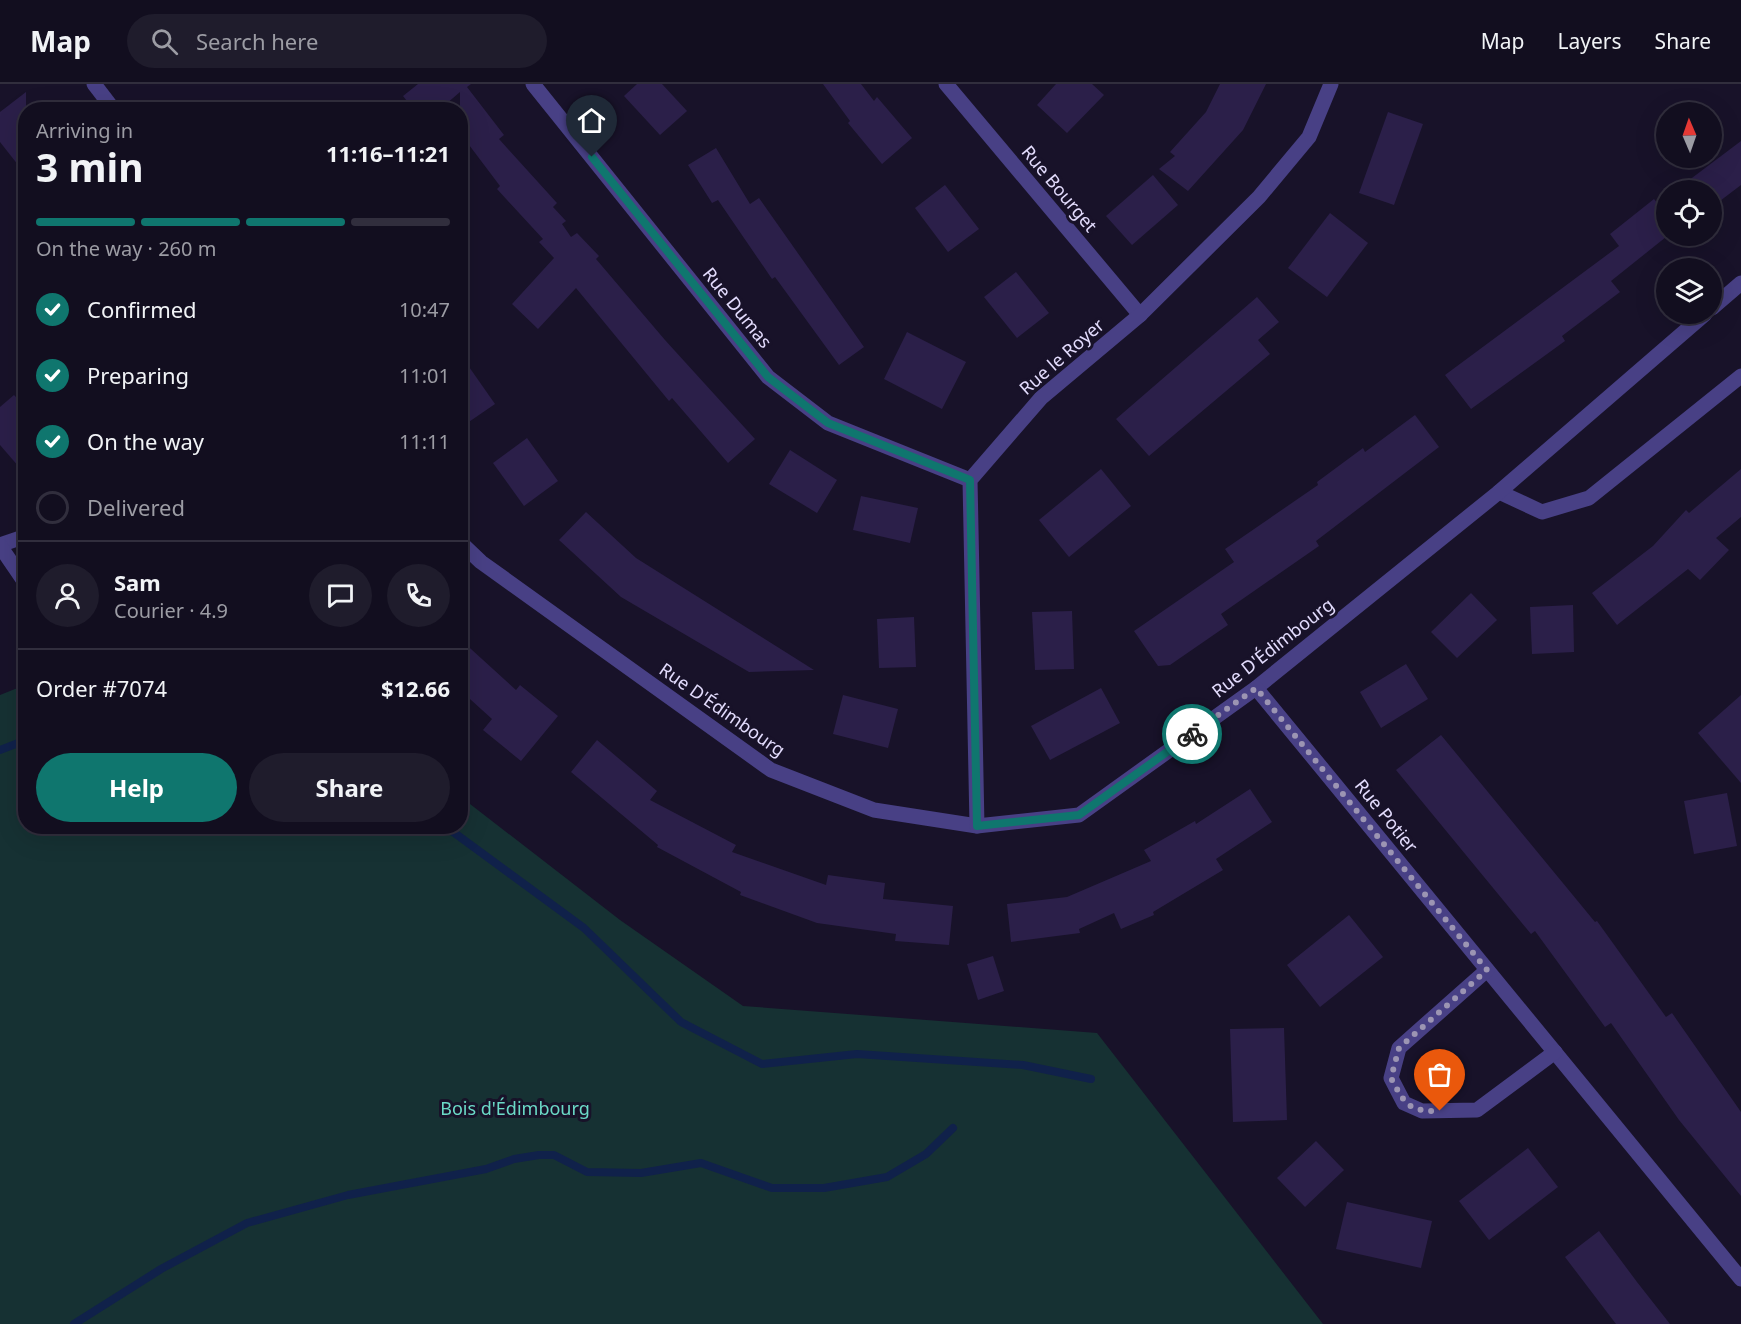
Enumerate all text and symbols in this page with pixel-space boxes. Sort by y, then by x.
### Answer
search box [127,14,547,68]
text: Map [30,22,91,60]
icon: search [148,25,181,58]
text: Search here [196,26,318,56]
text: Map [1481,27,1525,55]
text: Layers [1558,27,1622,55]
text: Share [1655,27,1711,55]
pin [566,95,617,157]
north arrow [1656,102,1722,168]
map controls [1656,102,1722,324]
icon: home [575,104,608,137]
text: Arriving in [36,117,133,144]
text: 11:16–11:21 [326,138,450,168]
text: 3 min [36,140,143,193]
street label: Rue Bourget [1017,140,1103,237]
button: locate [1656,180,1722,246]
text: On the way · 260 m [36,235,216,262]
button: layers [1656,258,1722,324]
street label: Rue Dumas [698,262,778,353]
icon: check [36,293,69,326]
text: Confirmed [87,294,197,324]
text: 10:47 [399,296,450,323]
street label: Rue le Royer [1014,312,1109,400]
icon: check [36,359,69,392]
text: Preparing [87,360,189,390]
text: 11:01 [399,362,450,389]
icon: check [36,425,69,458]
text: On the way [87,426,204,456]
text: 11:11 [399,428,450,455]
text: Delivered [87,492,185,522]
button: person [36,564,99,627]
button: chat [309,564,372,627]
button: phone [387,564,450,627]
text: Sam [114,567,161,597]
street label: Rue D'Édimbourg [1207,592,1338,702]
text: Courier · 4.9 [114,597,228,624]
street label: Rue D'Édimbourg [655,657,790,762]
text: Order #7074 [36,673,167,703]
text: $12.66 [381,673,450,703]
courier [1162,704,1222,764]
icon: bike [1176,718,1209,751]
button: Help [36,753,237,822]
button: Share [249,753,450,822]
street label: Rue Potier [1350,774,1424,857]
pin [1414,1049,1465,1111]
icon: bag [1423,1058,1456,1091]
park label: Bois d'Édimbourg [440,1096,590,1120]

